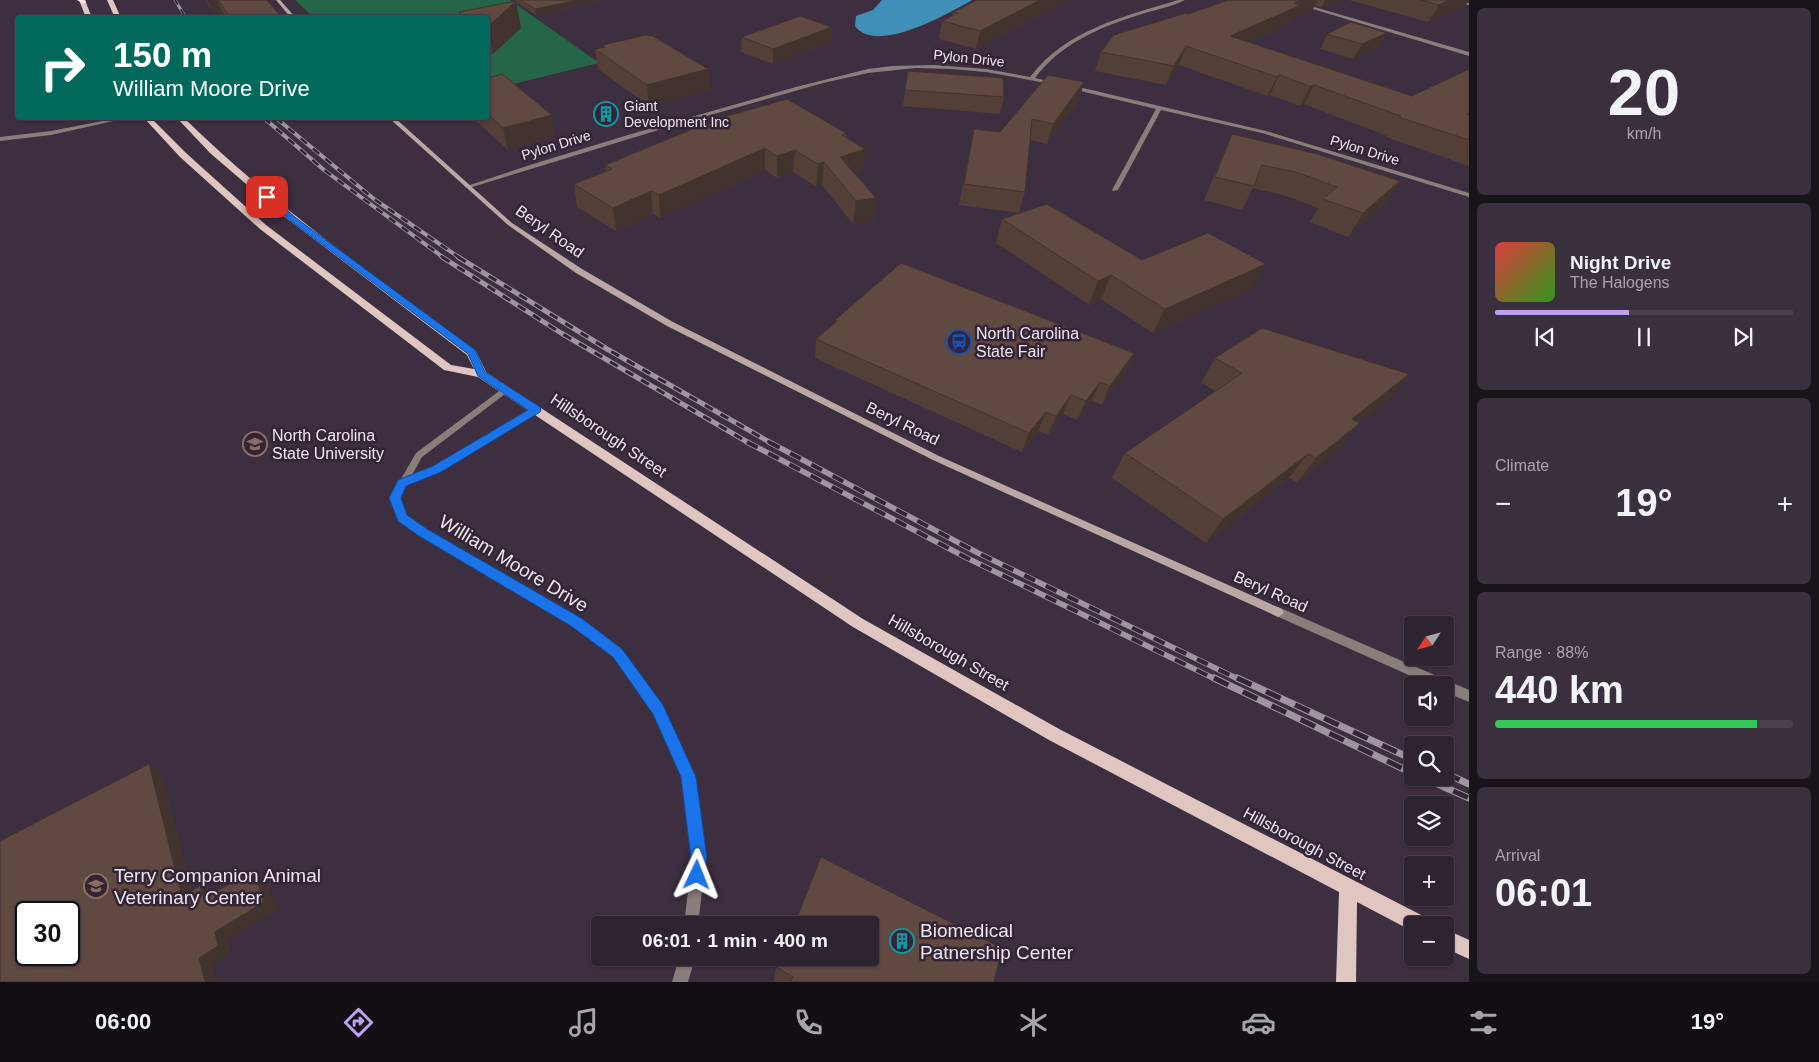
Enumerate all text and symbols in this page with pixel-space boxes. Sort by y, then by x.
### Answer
icon: right [30,35,95,100]
text: 150 m [113,35,212,74]
street label: Pylon Drive [933,46,1006,70]
text: 20 [1608,56,1680,129]
text: William Moore Drive [113,76,310,101]
place label: Giant Development Inc [624,98,729,130]
building icon: Giant Development Inc [593,101,619,127]
text: km/h [1627,125,1661,142]
street label: Pylon Drive [519,127,593,163]
street label: Pylon Drive [1328,132,1402,168]
pin [246,176,288,218]
icon: arrive [253,183,281,211]
street label: Beryl Road [512,202,587,261]
text: Night Drive [1570,252,1671,273]
text: The Halogens [1570,274,1670,291]
icon: previous [1531,323,1559,351]
icon: pause [1630,323,1658,351]
icon: next [1729,323,1757,351]
place label: North Carolina State Fair [976,325,1079,360]
station icon: North Carolina State Fair [946,329,972,355]
street label: Hillsborough Street [548,390,670,481]
street label: Beryl Road [863,398,942,448]
place label: North Carolina State University [272,427,384,462]
school or university icon: North Carolina State University [242,431,268,457]
text: Climate [1495,457,1549,474]
text: 19° [1615,482,1673,524]
text: − [1495,488,1511,519]
text: + [1777,488,1793,519]
street label: William Moore Drive [435,511,592,616]
street label: Beryl Road [1231,568,1310,615]
street label: Hillsborough Street [886,611,1012,694]
north arrow [1404,616,1454,666]
map controls [1404,616,1454,966]
text: Range · 88% [1495,644,1588,661]
text: 440 km [1495,669,1624,711]
button: sound [1404,676,1454,726]
button: search [1404,736,1454,786]
button: layers [1404,796,1454,846]
street label: Hillsborough Street [1241,804,1369,883]
text: Arrival [1495,847,1540,864]
position arrow [670,848,722,900]
button: + [1404,856,1454,906]
place label: Terry Companion Animal Veterinary Center [114,865,321,908]
text: 06:01 [1495,872,1592,914]
school or university icon: Terry Companion Animal Veterinary Center [83,873,109,899]
speed limit sign: 30 [15,901,80,966]
button: − [1404,916,1454,966]
place label: Biomedical Patnership Center [920,920,1074,963]
building icon: Biomedical Patnership Center [889,928,915,954]
text: 06:01 · 1 min · 400 m [642,930,828,951]
icon: directions [341,1005,376,1040]
icon: music [566,1005,601,1040]
icon: phone [791,1005,826,1040]
icon: climate [1016,1005,1051,1040]
icon: car [1241,1005,1276,1040]
icon: filters [1466,1005,1501,1040]
text: 06:00 [95,1009,151,1034]
text: 19° [1691,1009,1724,1034]

